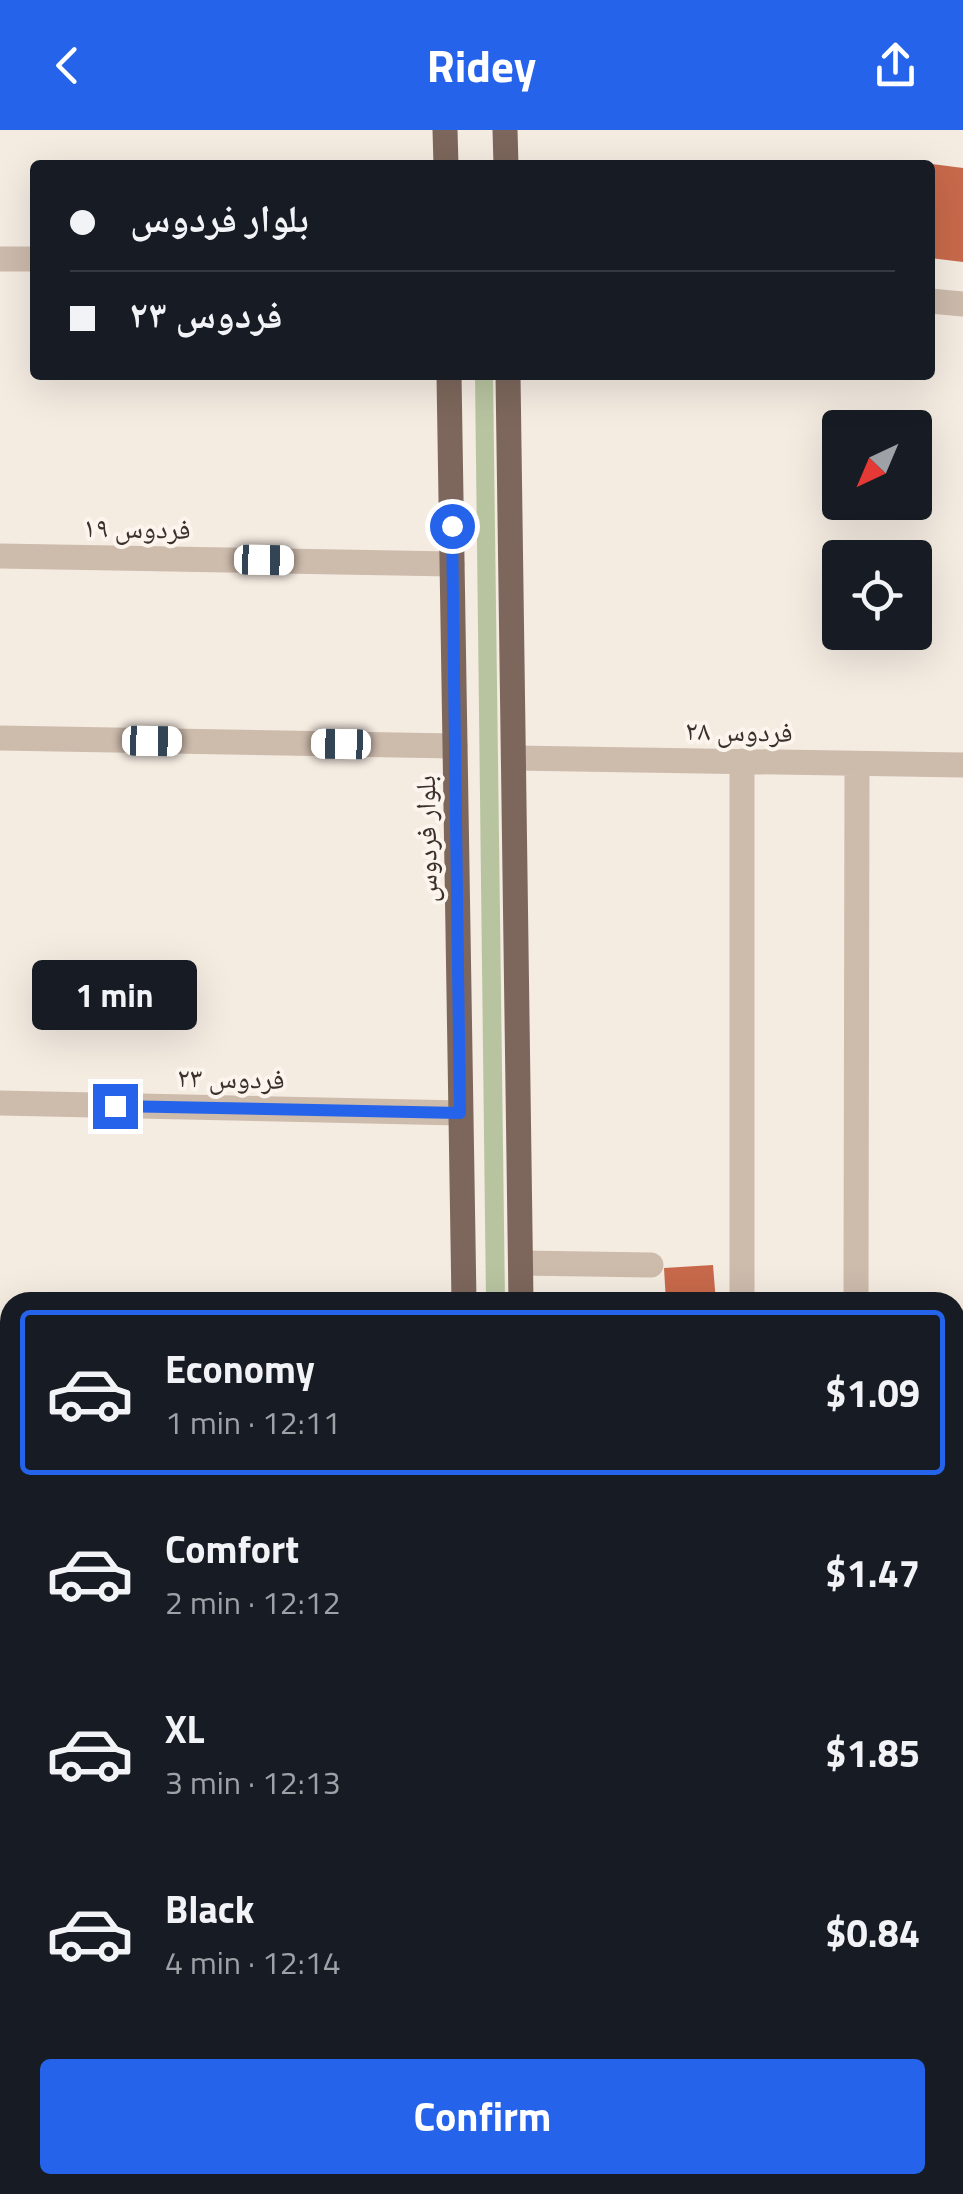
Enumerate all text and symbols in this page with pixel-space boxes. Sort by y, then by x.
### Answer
text: Ridey [427,31,536,99]
icon: back [40,38,95,93]
icon: share [868,38,923,93]
text: بلوار فردوس [130,189,309,247]
text: فردوس ۲۳ [130,285,282,343]
north arrow [822,410,932,520]
map controls [822,410,932,650]
route start [430,504,475,549]
street label: فردوس ۱۹ [83,505,191,550]
button: locate [822,540,932,650]
car [234,544,294,576]
street label: فردوس ۲۸ [685,708,793,753]
car [122,725,182,757]
car [311,728,371,760]
street label: بلوار فردوس [403,775,448,903]
callout: 1 min [32,961,198,1031]
text: 1 min [76,971,153,1019]
street label: فردوس ۲۳ [177,1055,285,1100]
route end [93,1084,138,1129]
text: Economy [165,1340,315,1398]
icon: car [45,1348,135,1438]
text: $1.09 [825,1364,920,1422]
text: 1 min · 12:11 [165,1398,341,1446]
text: Comfort [165,1520,299,1578]
icon: car [45,1528,135,1618]
text: $1.47 [825,1544,920,1602]
text: 2 min · 12:12 [165,1578,341,1626]
text: XL [165,1700,205,1758]
icon: car [45,1708,135,1798]
text: $1.85 [825,1724,920,1782]
text: 3 min · 12:13 [165,1758,341,1806]
text: Black [165,1880,254,1938]
icon: car [45,1888,135,1978]
text: $0.84 [825,1904,920,1962]
text: 4 min · 12:14 [165,1938,341,1986]
button: Confirm [40,2059,925,2174]

